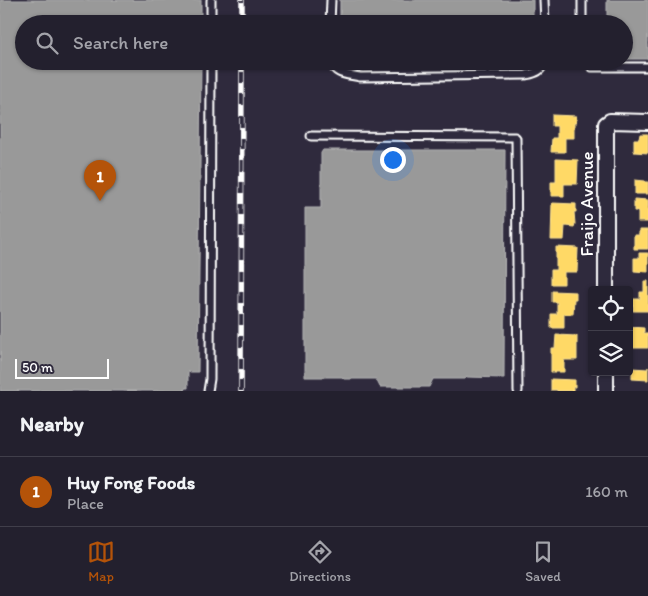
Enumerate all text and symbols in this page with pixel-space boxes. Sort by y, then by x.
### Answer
search box [15,15,633,70]
icon: search [33,29,61,57]
text: Search here [73,31,168,54]
your location [380,147,406,173]
street label: Fraijo Avenue [576,152,598,256]
pin: 1 [84,160,116,201]
map controls [588,286,633,376]
button: locate [588,286,633,331]
button: layers [588,331,633,376]
scale bar [15,356,109,379]
text: 50 m [22,359,53,376]
text: Nearby [20,411,84,436]
text: Huy Fong Foods [67,471,195,494]
text: 1 [32,482,40,501]
text: 160 m [585,482,628,501]
text: Place [67,494,104,513]
tab: Map [87,538,115,585]
tab: Directions [289,538,351,585]
tab: Saved [525,538,561,585]

